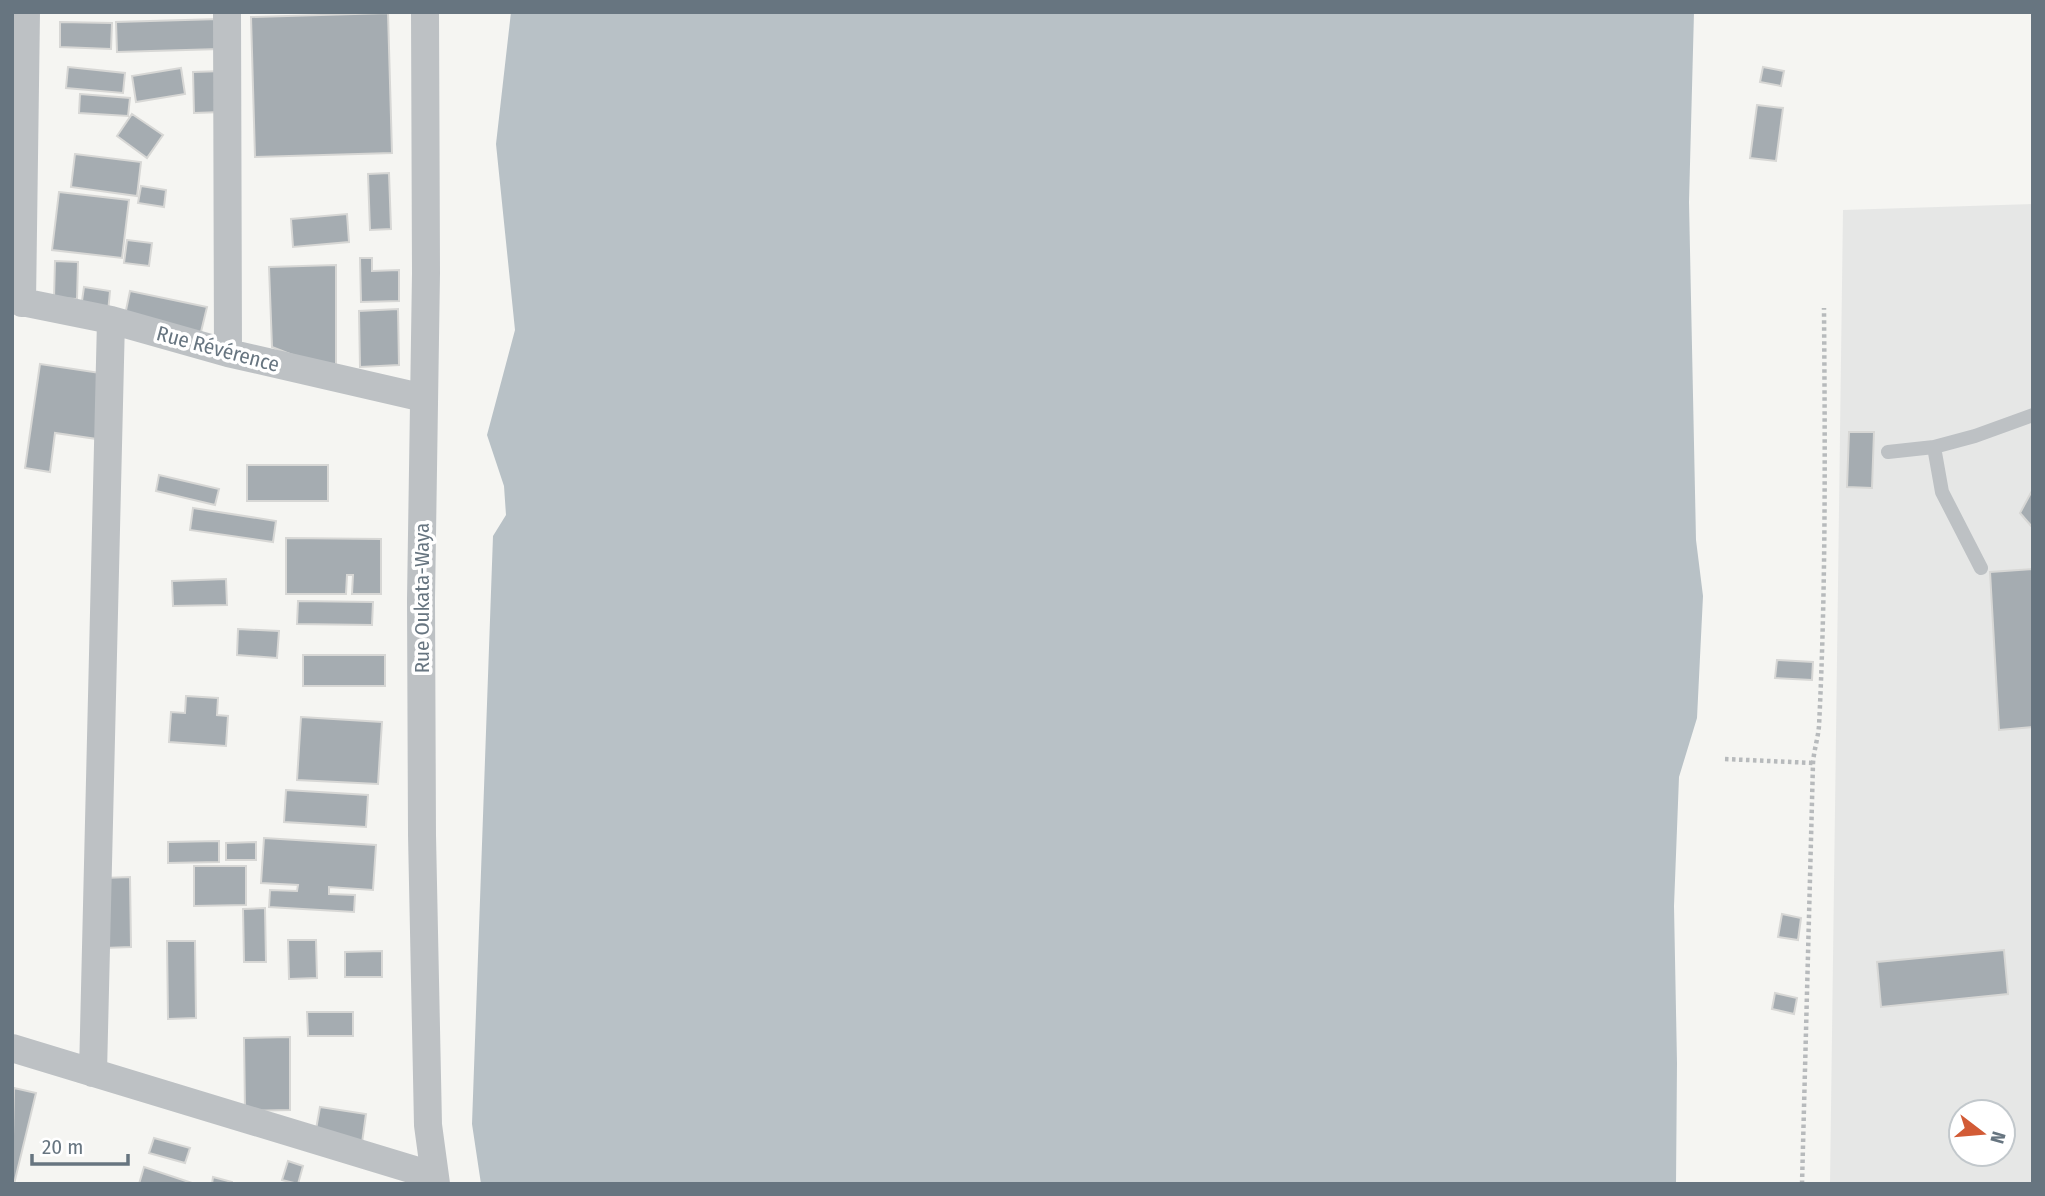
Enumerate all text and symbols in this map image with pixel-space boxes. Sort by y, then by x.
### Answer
street label: Rue Révérence [154,320,282,378]
street label: Rue Oukata-Waya [409,523,435,673]
north arrow [1947,1098,2017,1168]
scale bar [32,1122,128,1166]
text: N [1985,1129,2010,1146]
text: 20 m [42,1134,83,1160]

